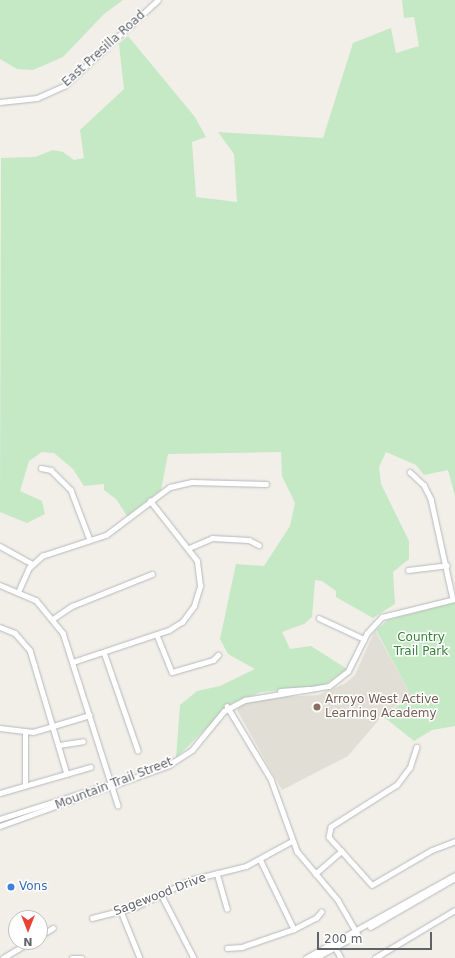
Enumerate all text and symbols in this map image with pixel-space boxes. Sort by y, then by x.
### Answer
street label: East Presilla Road [60,8,148,90]
park label: Country Trail Park [394,631,448,659]
place label: Arroyo West Active Learning Academy [325,693,439,721]
marker: Arroyo West Active Learning Academy [312,702,322,712]
street label: Mountain Trail Street [53,755,175,813]
street label: Sagewood Drive [112,871,208,919]
place label: Vons [19,880,47,894]
marker: Vons [6,882,16,892]
north arrow [8,910,48,950]
scale bar [319,924,434,950]
text: 200 m [324,932,362,946]
text: N [23,935,33,948]

